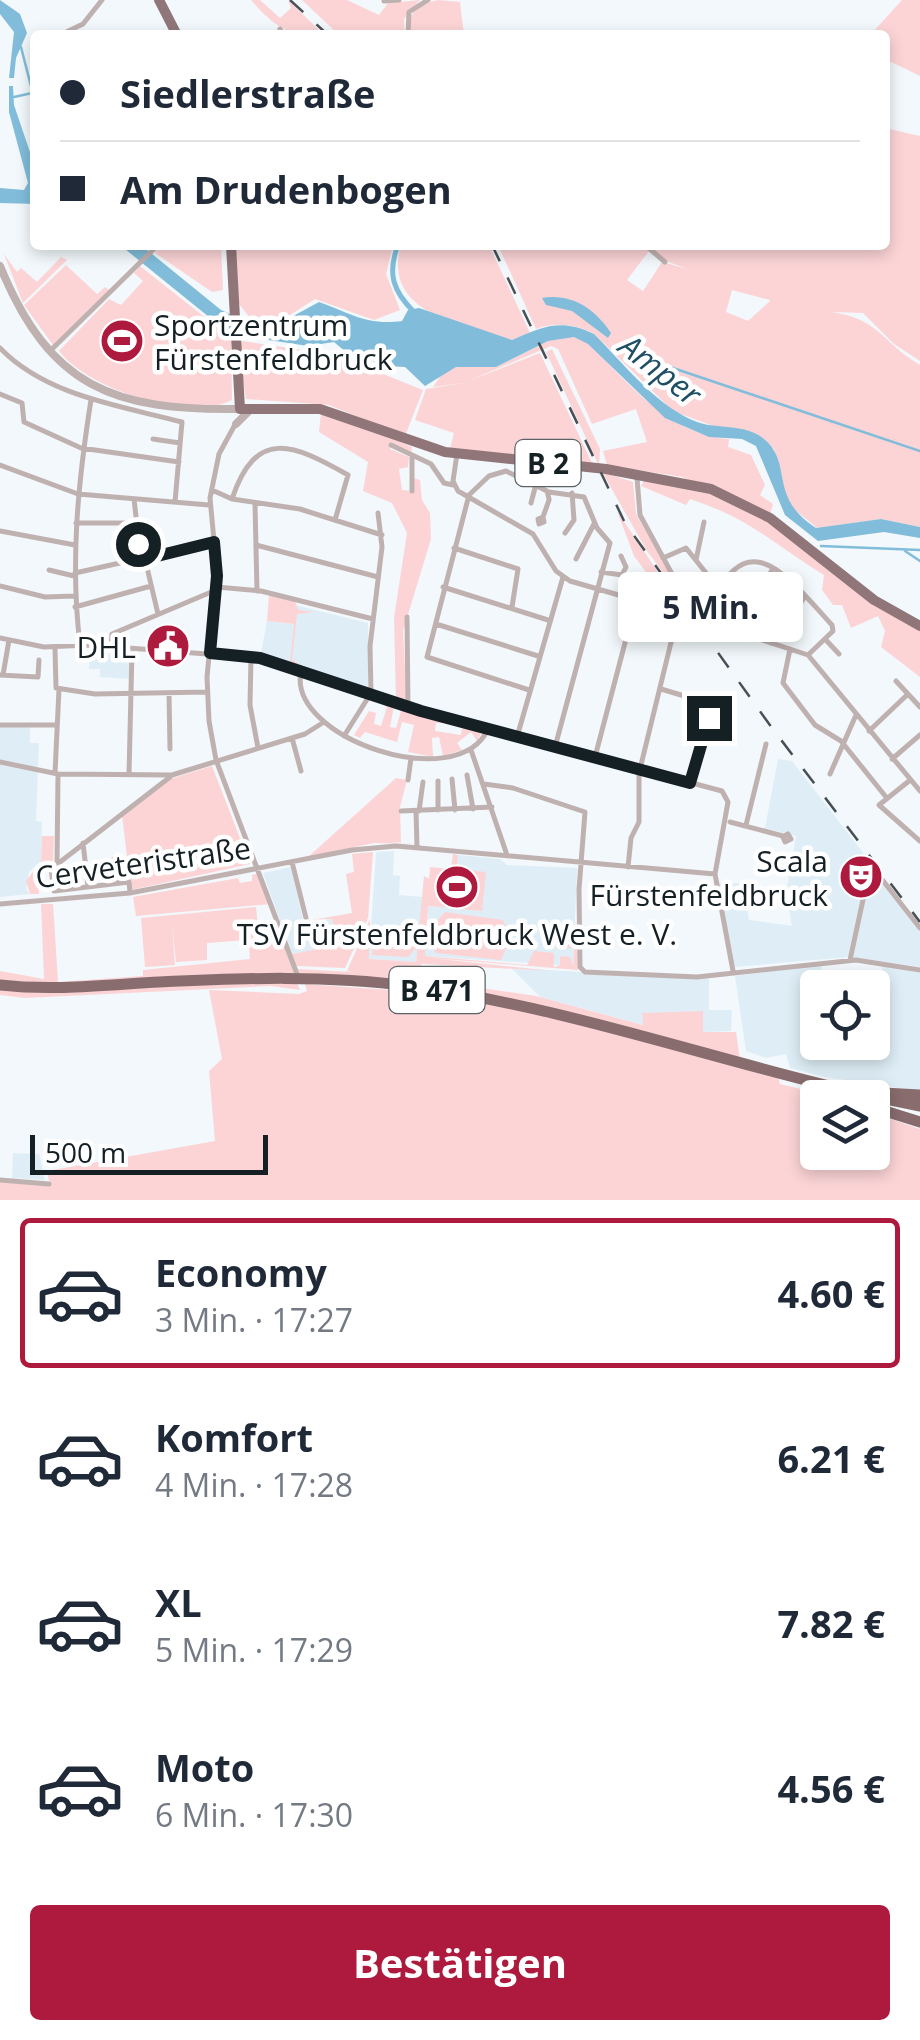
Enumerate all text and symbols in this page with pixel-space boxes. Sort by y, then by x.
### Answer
text: Siedlerstraße [120,67,375,119]
text: Am Drudenbogen [120,163,452,215]
place label: Sportzentrum Fürstenfeldbruck [154,304,393,379]
sports icon: Sportzentrum Fürstenfeldbruck [99,318,145,364]
water label: Amper [610,322,712,415]
road number: B 2 [516,440,580,486]
route start [116,522,161,567]
callout: 5 Min. [616,573,802,643]
text: 5 Min. [662,585,759,628]
public building icon: DHL [145,623,191,669]
place label: DHL [76,626,136,667]
route end [687,696,732,741]
street label: Cerveteristraße [33,827,253,897]
place label: Scala Fürstenfeldbruck [590,840,828,915]
theatre icon: Scala Fürstenfeldbruck [838,854,884,900]
sports icon: TSV Fürstenfeldbruck West e. V. [434,864,480,910]
place label: TSV Fürstenfeldbruck West e. V. [237,913,677,954]
road number: B 471 [390,967,484,1013]
map controls [800,970,890,1170]
button: locate [800,970,890,1060]
button: layers [800,1080,890,1170]
scale bar [30,1130,268,1174]
text: 500 m [45,1133,126,1171]
text: Economy [155,1246,327,1298]
icon: car [35,1248,125,1338]
text: 4.60 € [777,1267,885,1319]
text: 3 Min. · 17:27 [155,1298,353,1341]
text: Komfort [155,1411,313,1463]
icon: car [35,1413,125,1503]
text: 6.21 € [777,1432,885,1484]
text: 4 Min. · 17:28 [155,1463,353,1506]
text: XL [155,1576,202,1628]
icon: car [35,1578,125,1668]
text: 7.82 € [777,1597,885,1649]
text: 5 Min. · 17:29 [155,1628,353,1671]
text: Moto [155,1741,254,1793]
icon: car [35,1743,125,1833]
text: 4.56 € [777,1762,885,1814]
text: 6 Min. · 17:30 [155,1793,353,1836]
button: Bestätigen [30,1905,890,2020]

